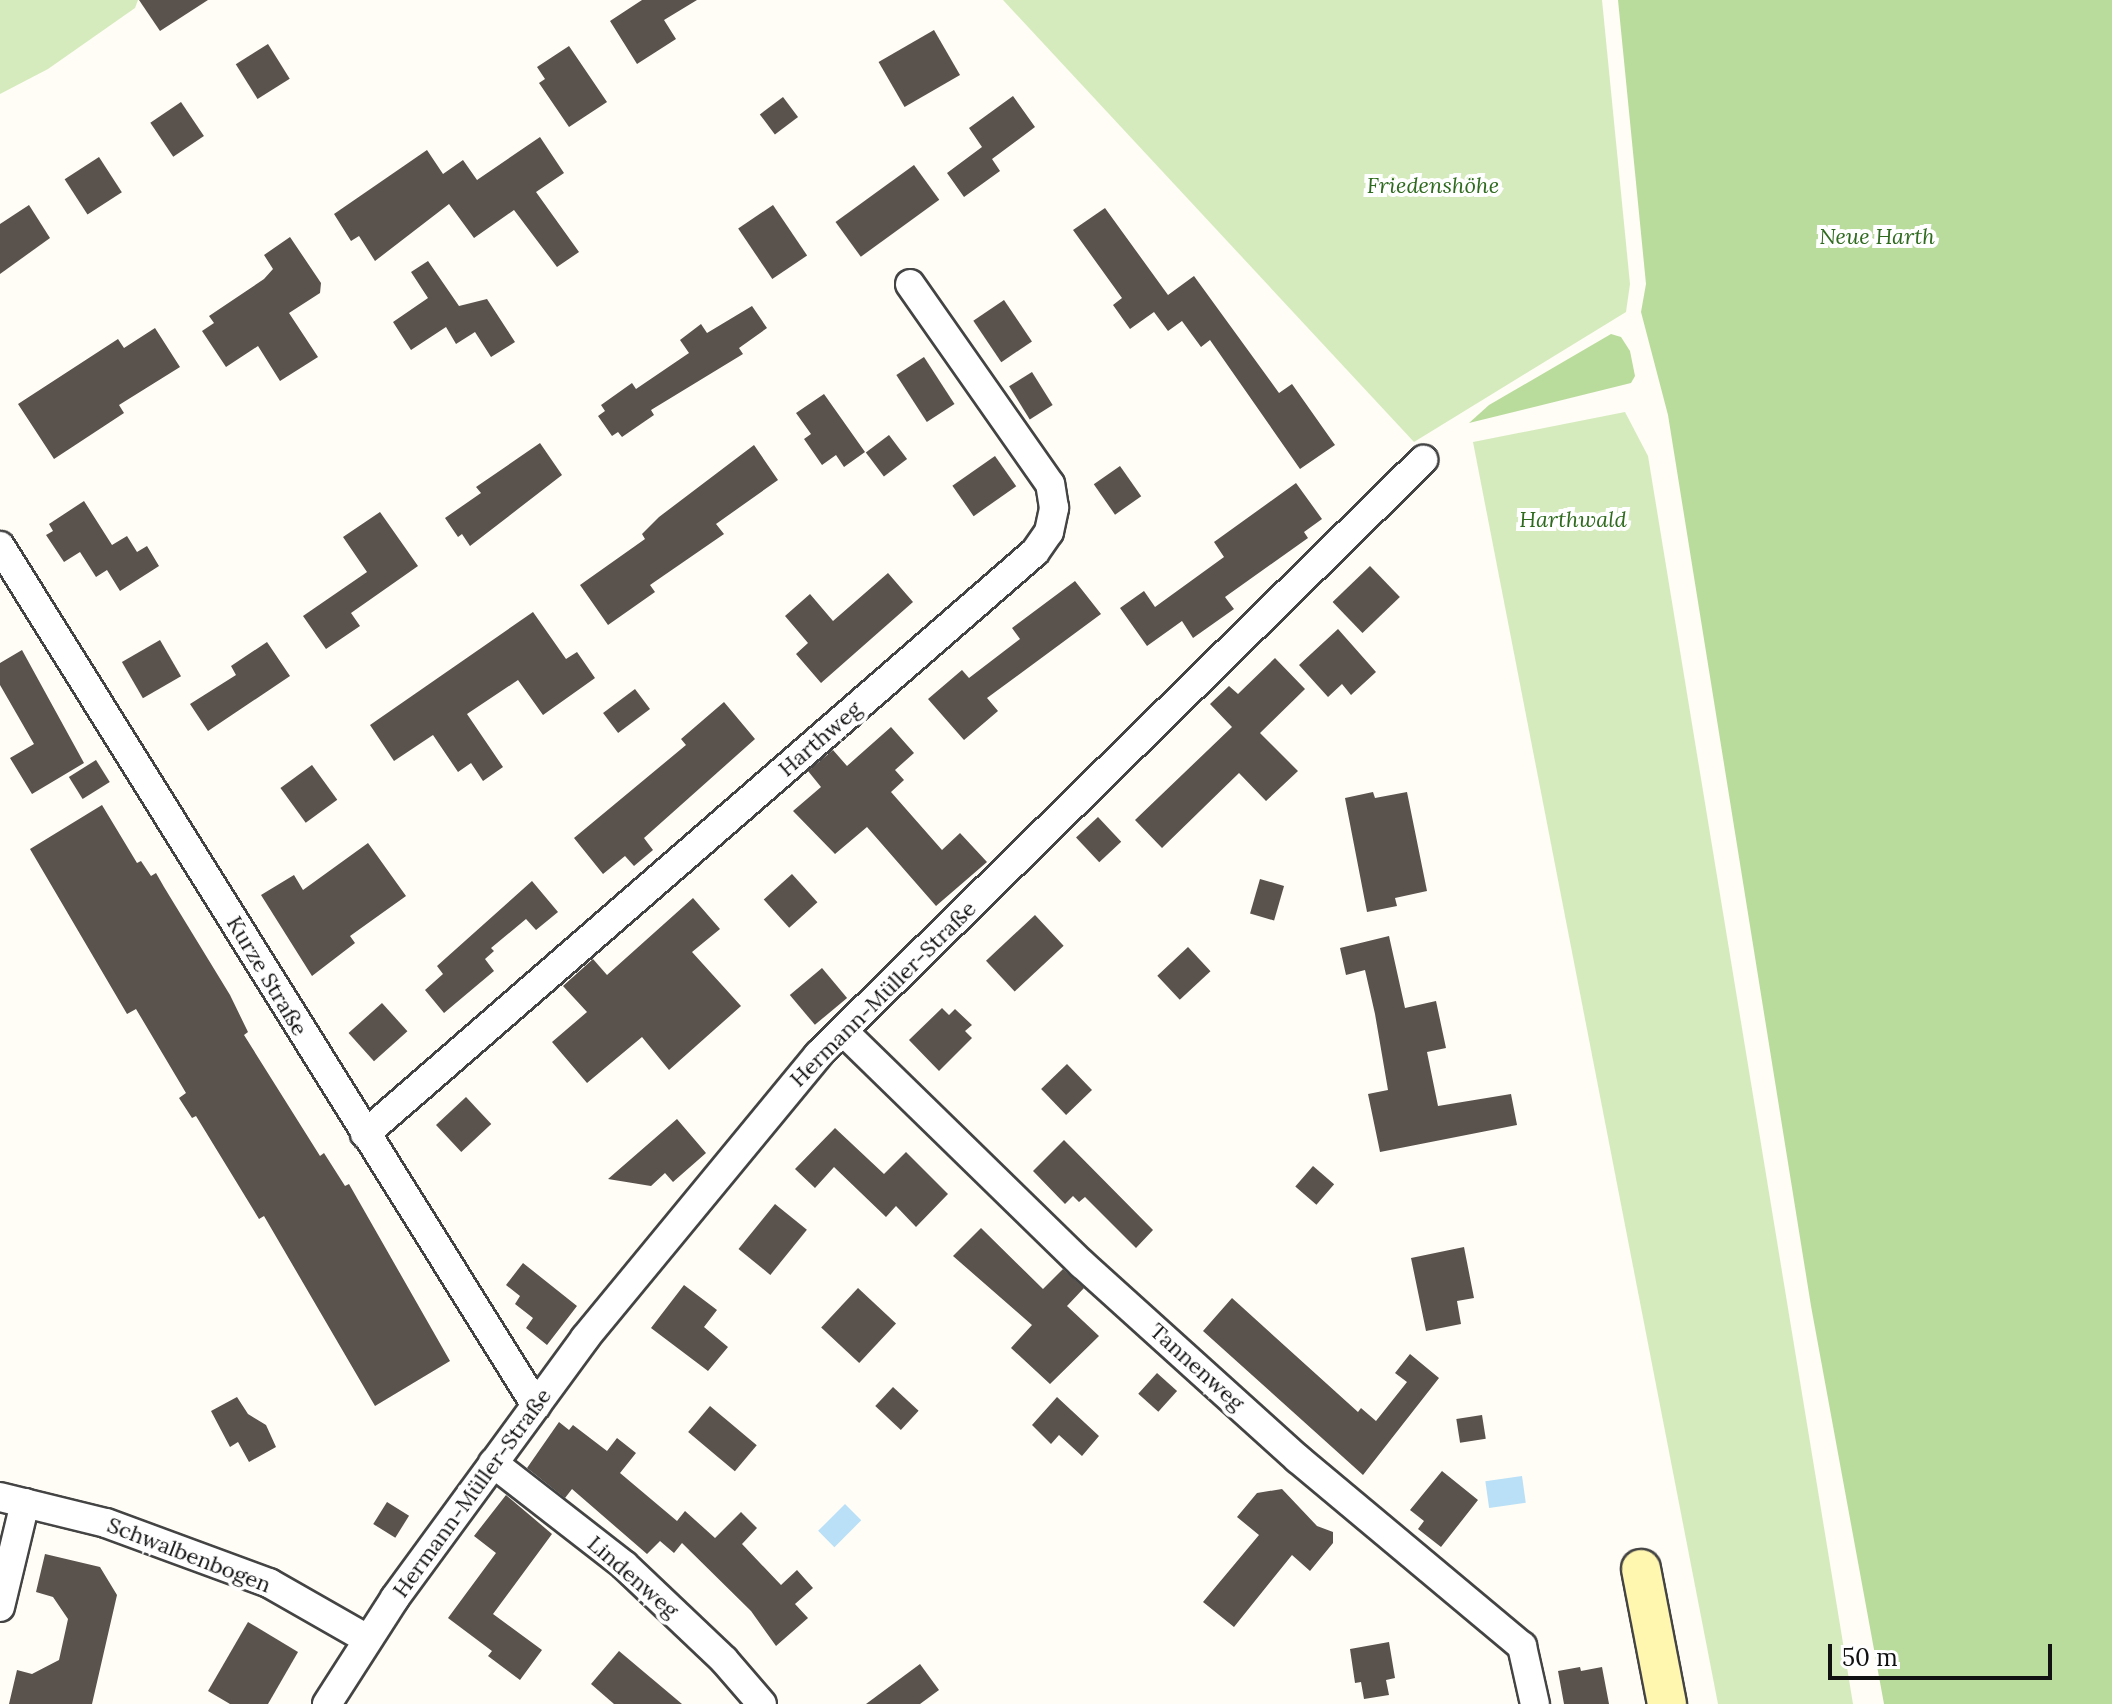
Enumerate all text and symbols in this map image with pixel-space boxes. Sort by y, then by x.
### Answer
park label: Friedenshöhe [1367,173,1499,199]
park label: Neue Harth [1819,224,1935,250]
park label: Harthwald [1519,507,1627,533]
street label: Harthweg [773,696,867,782]
street label: Hermann-Müller-Straße [785,896,981,1092]
street label: Kurze Straße [221,911,313,1041]
street label: Tannenweg [1144,1318,1250,1416]
street label: Hermann-Müller-Straße [387,1383,557,1603]
street label: Schwalbenbogen [103,1512,275,1598]
street label: Lindenweg [582,1530,684,1624]
scale bar [1832,1628,2056,1678]
text: 50 m [1842,1642,1898,1673]

